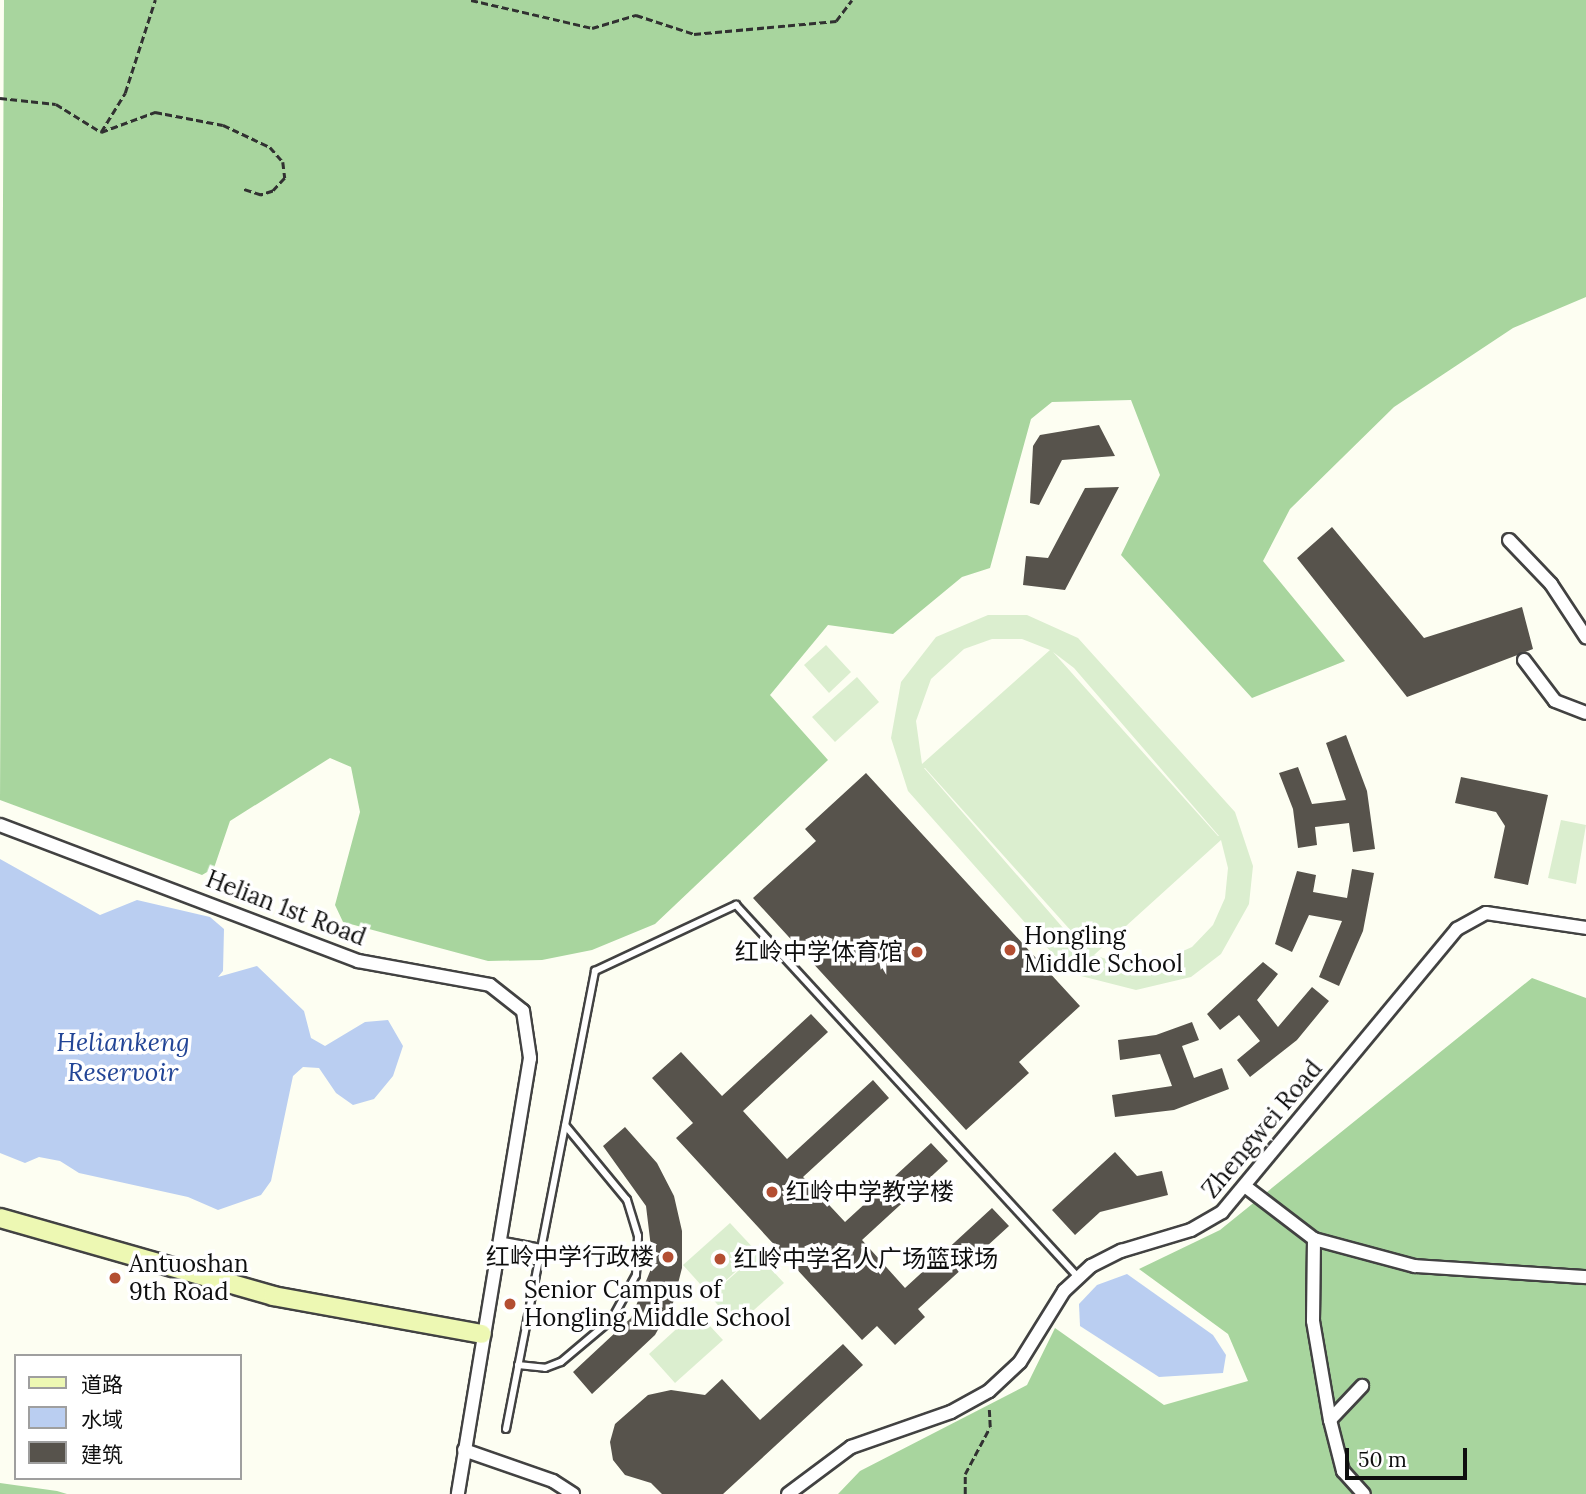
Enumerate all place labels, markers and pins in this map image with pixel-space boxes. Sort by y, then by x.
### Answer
place label: Hongling Middle School [1024,922,1183,978]
place label: 红岭中学体育馆 [735,938,903,966]
marker: Hongling Middle School [1002,942,1018,958]
marker: 红岭中学体育馆 [909,944,925,960]
place label: 红岭中学教学楼 [786,1178,954,1206]
marker: 红岭中学教学楼 [764,1184,780,1200]
place label: 红岭中学行政楼 [486,1243,654,1271]
place label: 红岭中学名人广场篮球场 [734,1245,998,1273]
marker: 红岭中学行政楼 [660,1249,676,1265]
place label: Antuoshan 9th Road [129,1250,248,1306]
marker: 红岭中学名人广场篮球场 [712,1251,728,1267]
marker: Antuoshan 9th Road [107,1270,123,1286]
place label: Senior Campus of Hongling Middle School [524,1276,791,1332]
marker: Senior Campus of Hongling Middle School [502,1296,518,1312]

